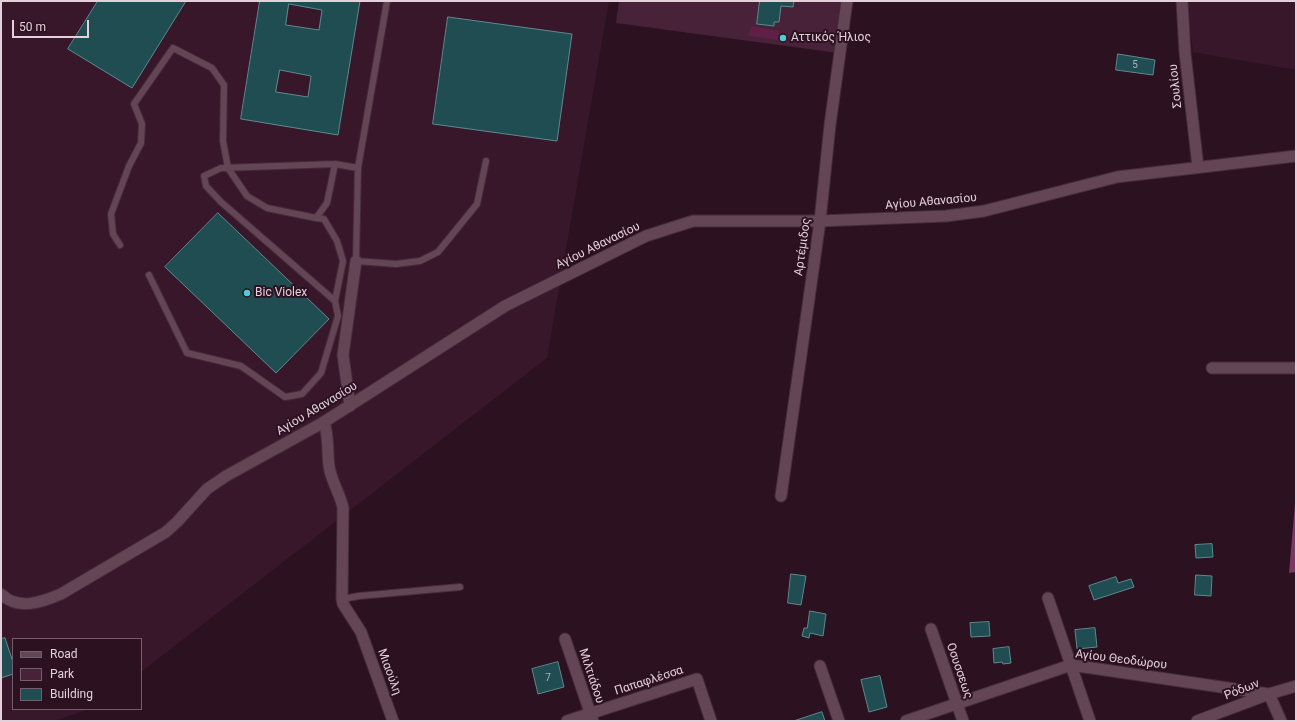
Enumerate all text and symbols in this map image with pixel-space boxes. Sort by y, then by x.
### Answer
scale bar [14,12,91,38]
text: 50 m [19,20,46,34]
place label: Αττικός Ήλιος [791,31,871,45]
marker: Αττικός Ήλιος [778,33,788,43]
house number: 5 [1132,59,1138,71]
street label: Σουλίου [1167,63,1185,109]
street label: Αγίου Αθανασίου [885,191,977,213]
street label: Αρτέμιδος [792,217,814,277]
street label: Αγίου Αθανασίου [554,219,642,273]
place label: Bic Violex [255,286,307,300]
marker: Bic Violex [242,288,252,298]
street label: Αγίου Αθανασίου [274,379,360,439]
legend [12,638,142,710]
street label: Οσυσσεως [943,641,975,701]
text: Road [50,647,78,661]
street label: Μιαούλη [374,647,404,697]
street label: Μιλτιάδου [575,647,607,705]
street label: Αγίου Θεοδώρου [1074,647,1168,673]
street label: Παπαφλέσσα [613,663,685,699]
text: Park [50,667,74,681]
house number: 7 [545,672,551,684]
street label: Ρόδων [1222,677,1262,703]
text: Building [50,687,93,701]

